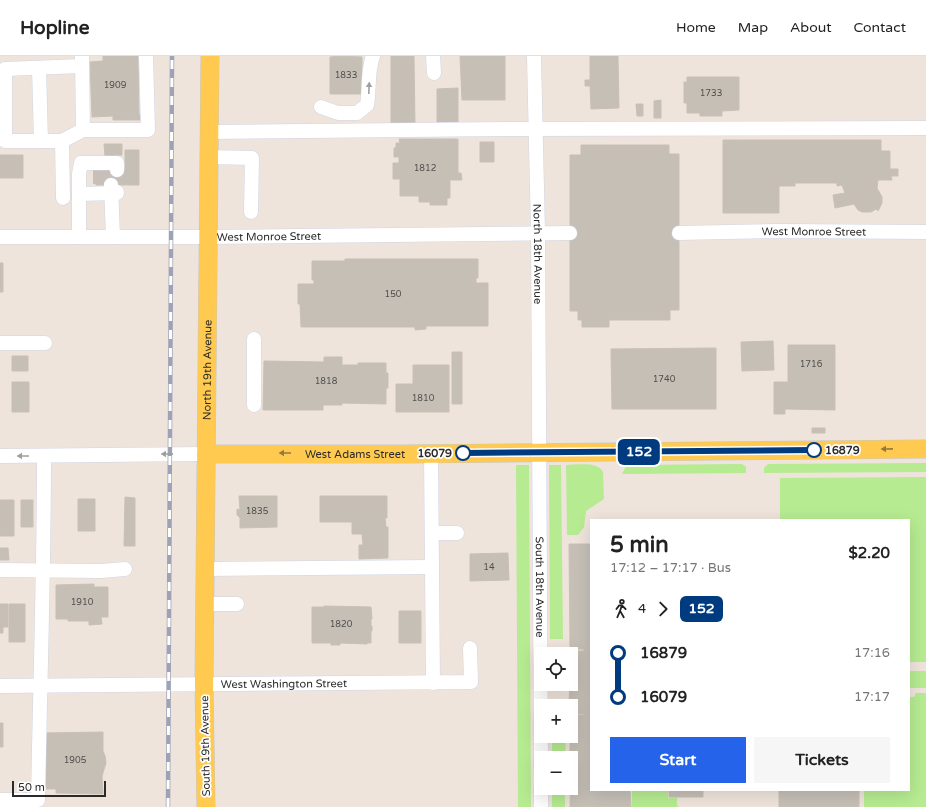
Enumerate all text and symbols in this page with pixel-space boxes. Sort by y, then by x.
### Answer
text: Hopline [20,17,89,39]
text: Home [676,19,716,36]
text: Map [738,19,768,36]
text: About [790,19,832,36]
text: Contact [854,19,906,36]
house number: 1833 [335,70,357,81]
house number: 1909 [104,80,127,91]
one-way arrow [366,81,372,94]
house number: 1733 [700,88,722,99]
house number: 1812 [414,163,436,174]
street label: North 18th Avenue [530,204,544,304]
street label: West Monroe Street [762,225,866,239]
street label: West Monroe Street [217,230,321,244]
house number: 150 [385,289,402,300]
street label: North 19th Avenue [201,320,214,420]
house number: 1716 [800,359,823,370]
house number: 1740 [653,374,676,385]
house number: 1818 [315,376,338,387]
house number: 1810 [412,393,435,404]
line badge: 152 [616,439,662,465]
marker: 16879 [806,442,822,458]
text: 152 [626,443,652,460]
place label: 16879 [825,444,860,457]
marker: 16079 [455,445,471,461]
one-way arrow [880,446,893,452]
place label: 16079 [417,447,452,460]
street label: West Adams Street [305,448,405,461]
one-way arrow [278,450,291,456]
one-way arrow [160,451,173,457]
one-way arrow [16,453,29,459]
house number: 1835 [246,506,269,517]
text: 5 min [610,532,669,558]
street label: South 18th Avenue [533,536,546,637]
text: $2.20 [849,544,890,562]
text: 17:12 – 17:17 · Bus [610,560,731,576]
house number: 14 [483,562,495,573]
house number: 1910 [71,597,94,608]
icon: walk [610,598,632,620]
icon: forward [652,598,674,620]
text: 152 [688,600,715,617]
text: 4 [638,601,646,617]
house number: 1820 [330,619,353,630]
text: 16879 [640,644,687,662]
text: 17:16 [854,645,890,661]
map controls [534,647,578,795]
button: locate [534,647,578,691]
street label: West Washington Street [221,677,347,691]
text: 16079 [640,688,687,706]
text: 17:17 [854,689,890,705]
street label: South 19th Avenue [198,695,213,797]
button: + [534,699,578,743]
button: Start [610,737,746,783]
button: Tickets [754,737,890,783]
button: − [534,751,578,795]
house number: 1905 [64,755,87,766]
scale bar [12,779,106,798]
text: 50 m [18,781,45,794]

